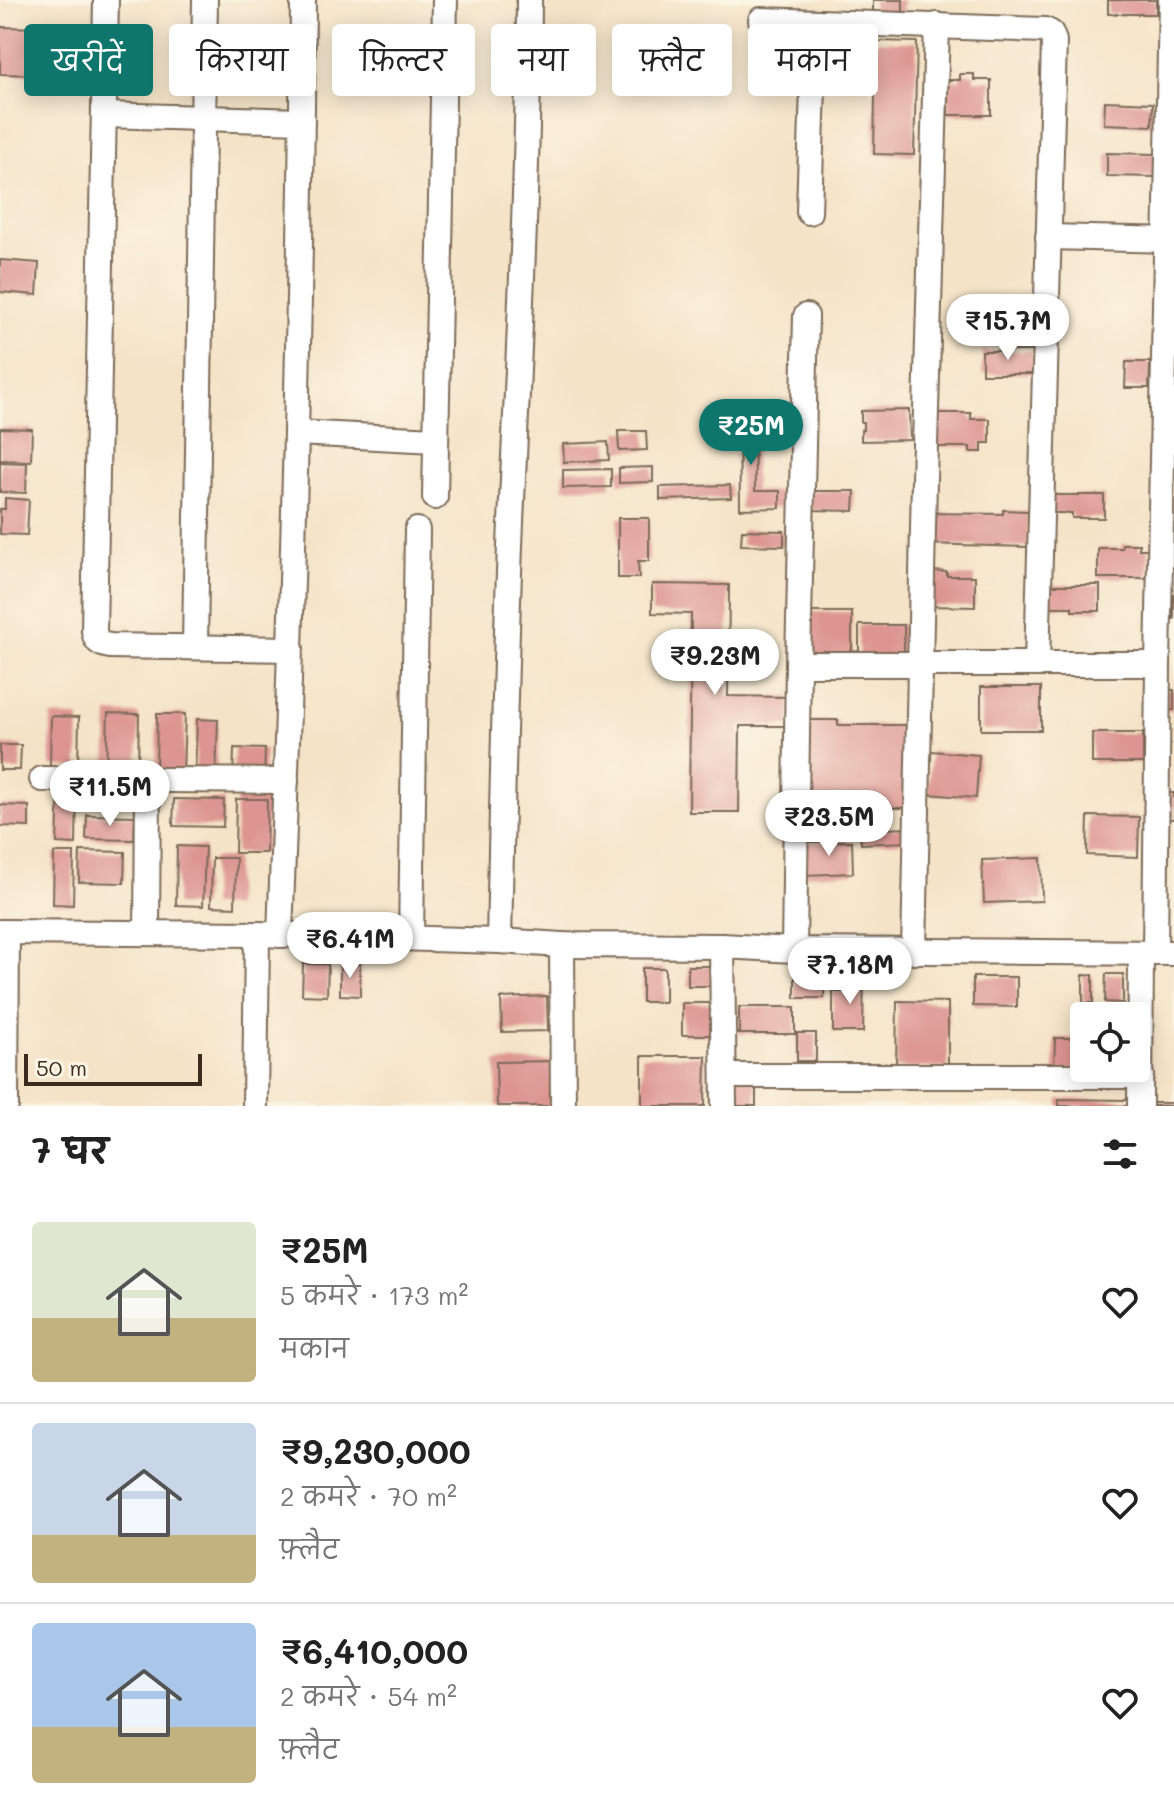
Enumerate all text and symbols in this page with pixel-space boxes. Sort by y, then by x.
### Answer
chip: खरीदें [24,24,153,96]
chip: किराया [169,24,316,96]
chip: फ़िल्टर [332,24,475,96]
chip: नया [491,24,596,96]
chip: फ़्लैट [612,24,732,96]
chip: मकान [748,24,878,96]
pin: ₹15.7M [943,294,1073,362]
text: ₹15.7M [964,303,1052,337]
pin: ₹25M [704,399,798,467]
text: ₹25M [717,408,785,442]
pin: ₹9.23M [650,629,780,697]
text: ₹9.23M [669,638,761,672]
pin: ₹11.5M [45,760,175,828]
text: ₹11.5M [68,769,152,803]
pin: ₹23.5M [764,790,894,858]
text: ₹23.5M [783,799,875,833]
pin: ₹6.41M [285,912,415,980]
text: ₹6.41M [305,921,395,955]
pin: ₹7.18M [785,938,915,1006]
text: ₹7.18M [806,947,894,981]
map controls [1070,1002,1150,1082]
button: locate [1070,1002,1150,1082]
scale bar [24,1050,202,1086]
text: 50 m [36,1053,87,1082]
text: 7 घर [32,1127,108,1172]
icon: filters [1098,1132,1142,1176]
text: ₹25M [280,1227,369,1272]
icon: home [96,1254,192,1350]
text: 5 कमरे · 173 m² [280,1278,468,1312]
icon: heart [1098,1280,1142,1324]
text: मकान [280,1331,349,1365]
text: ₹9,230,000 [280,1428,471,1473]
icon: home [96,1455,192,1551]
text: 2 कमरे · 70 m² [280,1479,457,1513]
icon: heart [1098,1481,1142,1525]
text: फ़्लैट [280,1532,339,1566]
text: ₹6,410,000 [280,1628,468,1673]
icon: home [96,1655,192,1751]
text: 2 कमरे · 54 m² [280,1679,457,1713]
icon: heart [1098,1681,1142,1725]
text: फ़्लैट [280,1732,339,1766]

